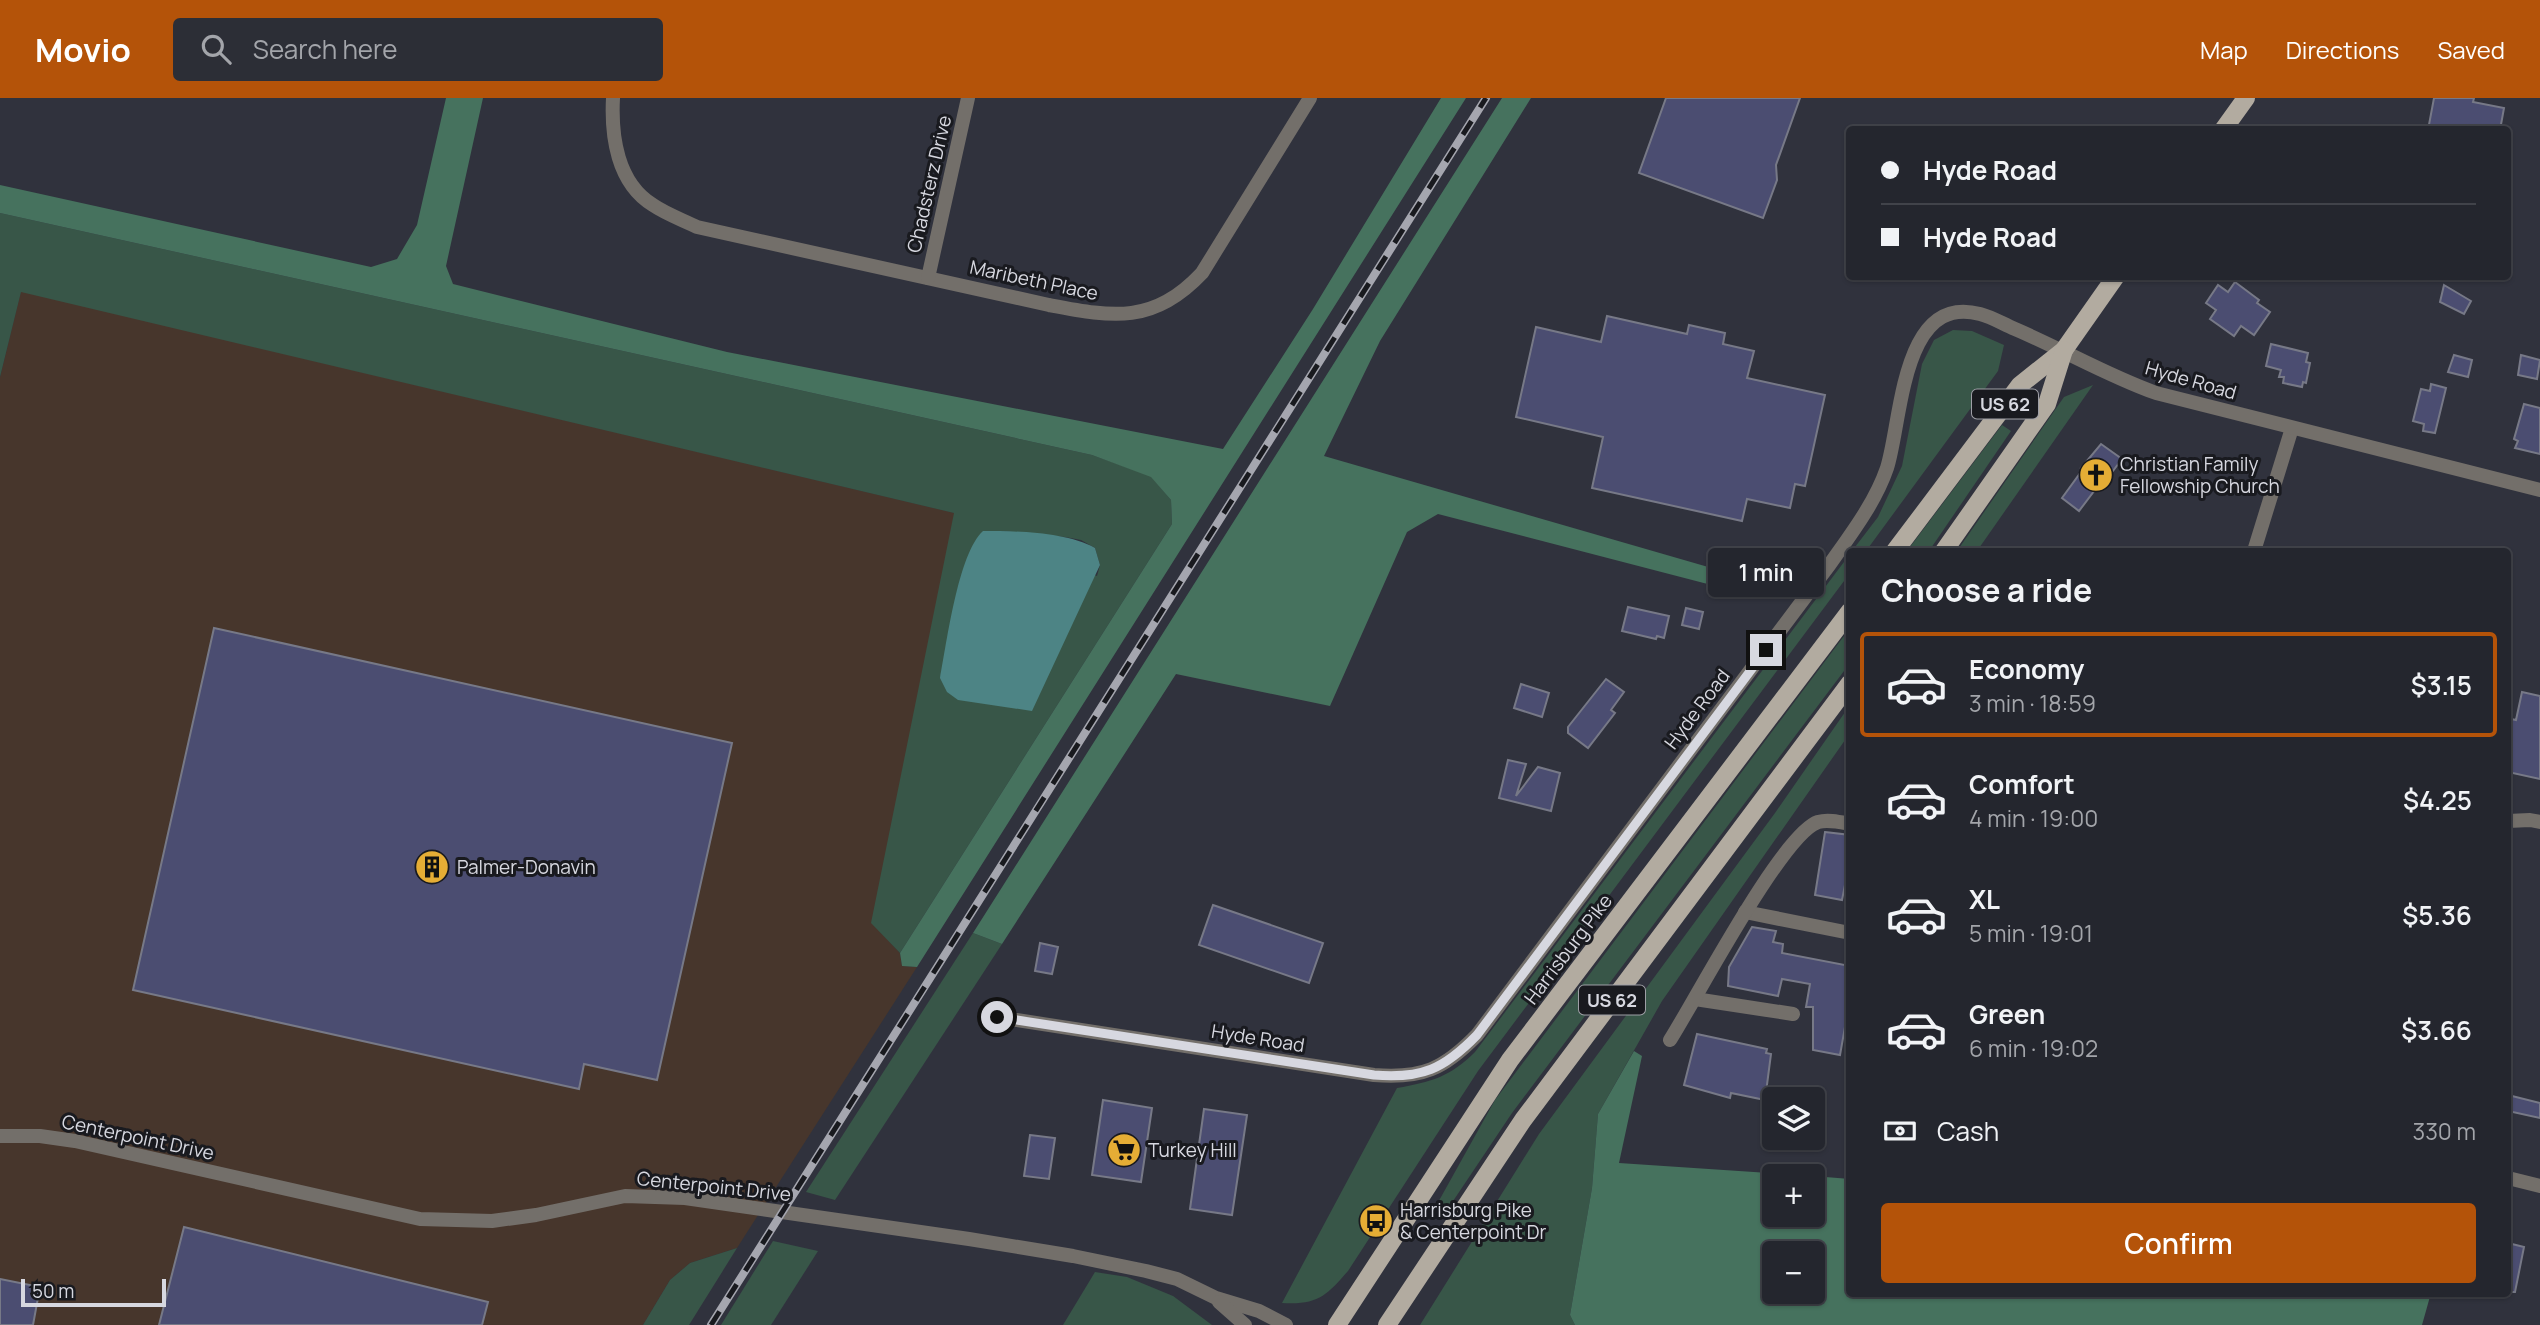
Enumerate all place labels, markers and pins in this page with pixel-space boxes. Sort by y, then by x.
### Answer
place label: Christian Family Fellowship Church [2120,451,2280,499]
church icon: Christian Family Fellowship Church [2077,456,2115,494]
building icon: Palmer-Donavin [413,848,451,886]
place label: Palmer-Donavin [457,854,596,880]
supermarket icon: Turkey Hill [1105,1131,1143,1169]
place label: Turkey Hill [1148,1137,1237,1163]
place label: Harrisburg Pike & Centerpoint Dr [1400,1197,1546,1245]
bus stop icon: Harrisburg Pike & Centerpoint Dr [1357,1202,1395,1240]

